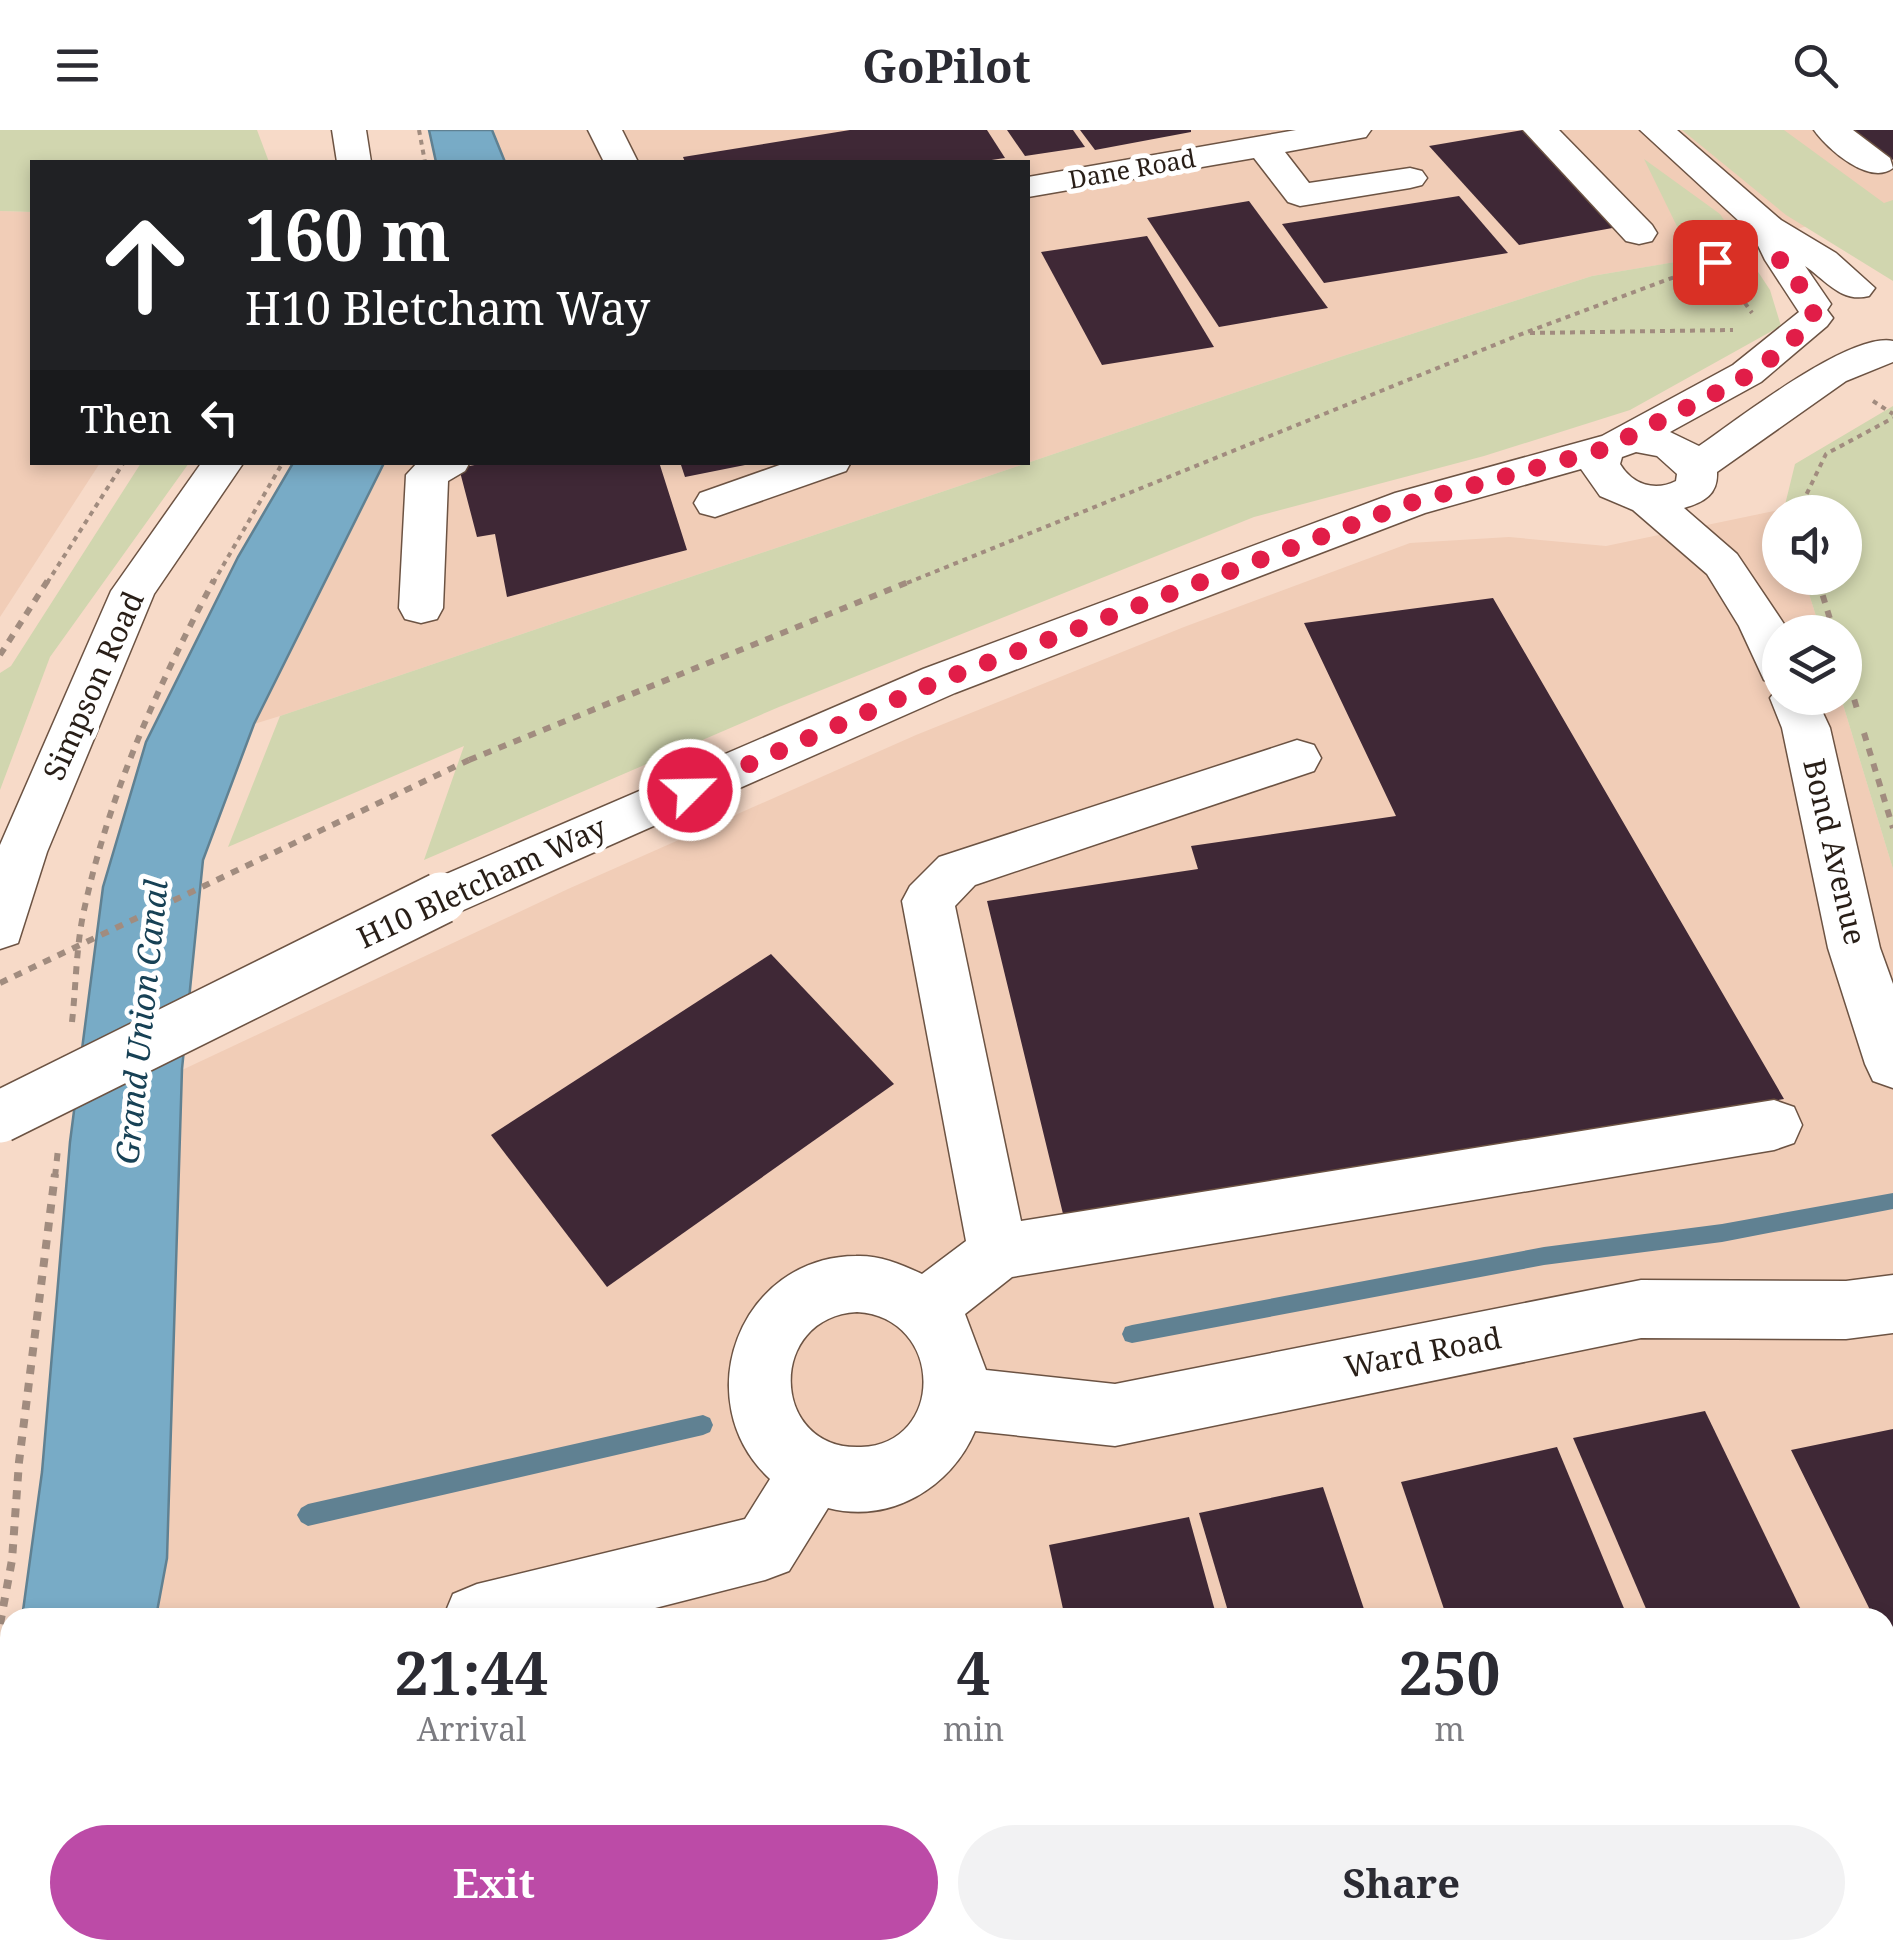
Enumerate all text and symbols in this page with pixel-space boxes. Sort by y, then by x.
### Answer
text: GoPilot [862,35,1031,96]
icon: menu [50,38,105,93]
icon: search [1788,38,1843,93]
street label: Dane Road [1066,140,1198,196]
text: 160 m [245,186,451,282]
icon: ahead [80,200,210,330]
pin [1673,220,1758,305]
icon: arrive [1688,235,1743,290]
text: H10 Bletcham Way [245,277,650,338]
icon: left [192,390,247,445]
text: Then [80,392,172,444]
map controls [1762,495,1862,715]
button: sound [1762,495,1862,595]
street label: Simpson Road [33,584,153,786]
button: layers [1762,615,1862,715]
position arrow [638,738,742,842]
street label: Bond Avenue [1794,755,1877,949]
street label: H10 Bletcham Way [350,806,612,957]
water label: Grand Union Canal [104,877,177,1166]
street label: Ward Road [1341,1316,1505,1387]
text: 21:44 [395,1631,548,1713]
text: 4 [957,1631,991,1713]
text: 250 [1399,1631,1500,1713]
text: Arrival [417,1707,526,1750]
text: min [943,1707,1004,1750]
text: m [1434,1707,1465,1750]
button: Exit [50,1825,938,1940]
button: Share [958,1825,1845,1940]

